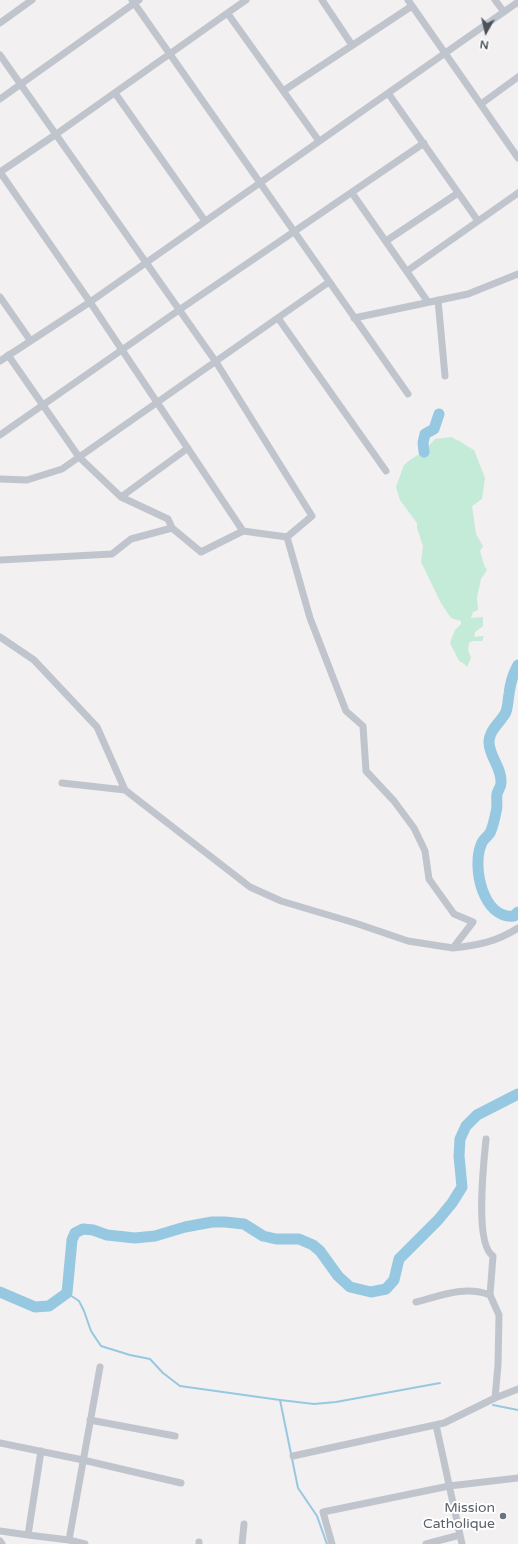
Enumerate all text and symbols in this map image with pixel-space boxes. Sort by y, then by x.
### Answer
north arrow [466,12,506,52]
text: N [479,37,490,51]
place label: Mission Catholique [423,1500,495,1532]
marker: Mission Catholique [498,1511,508,1521]

